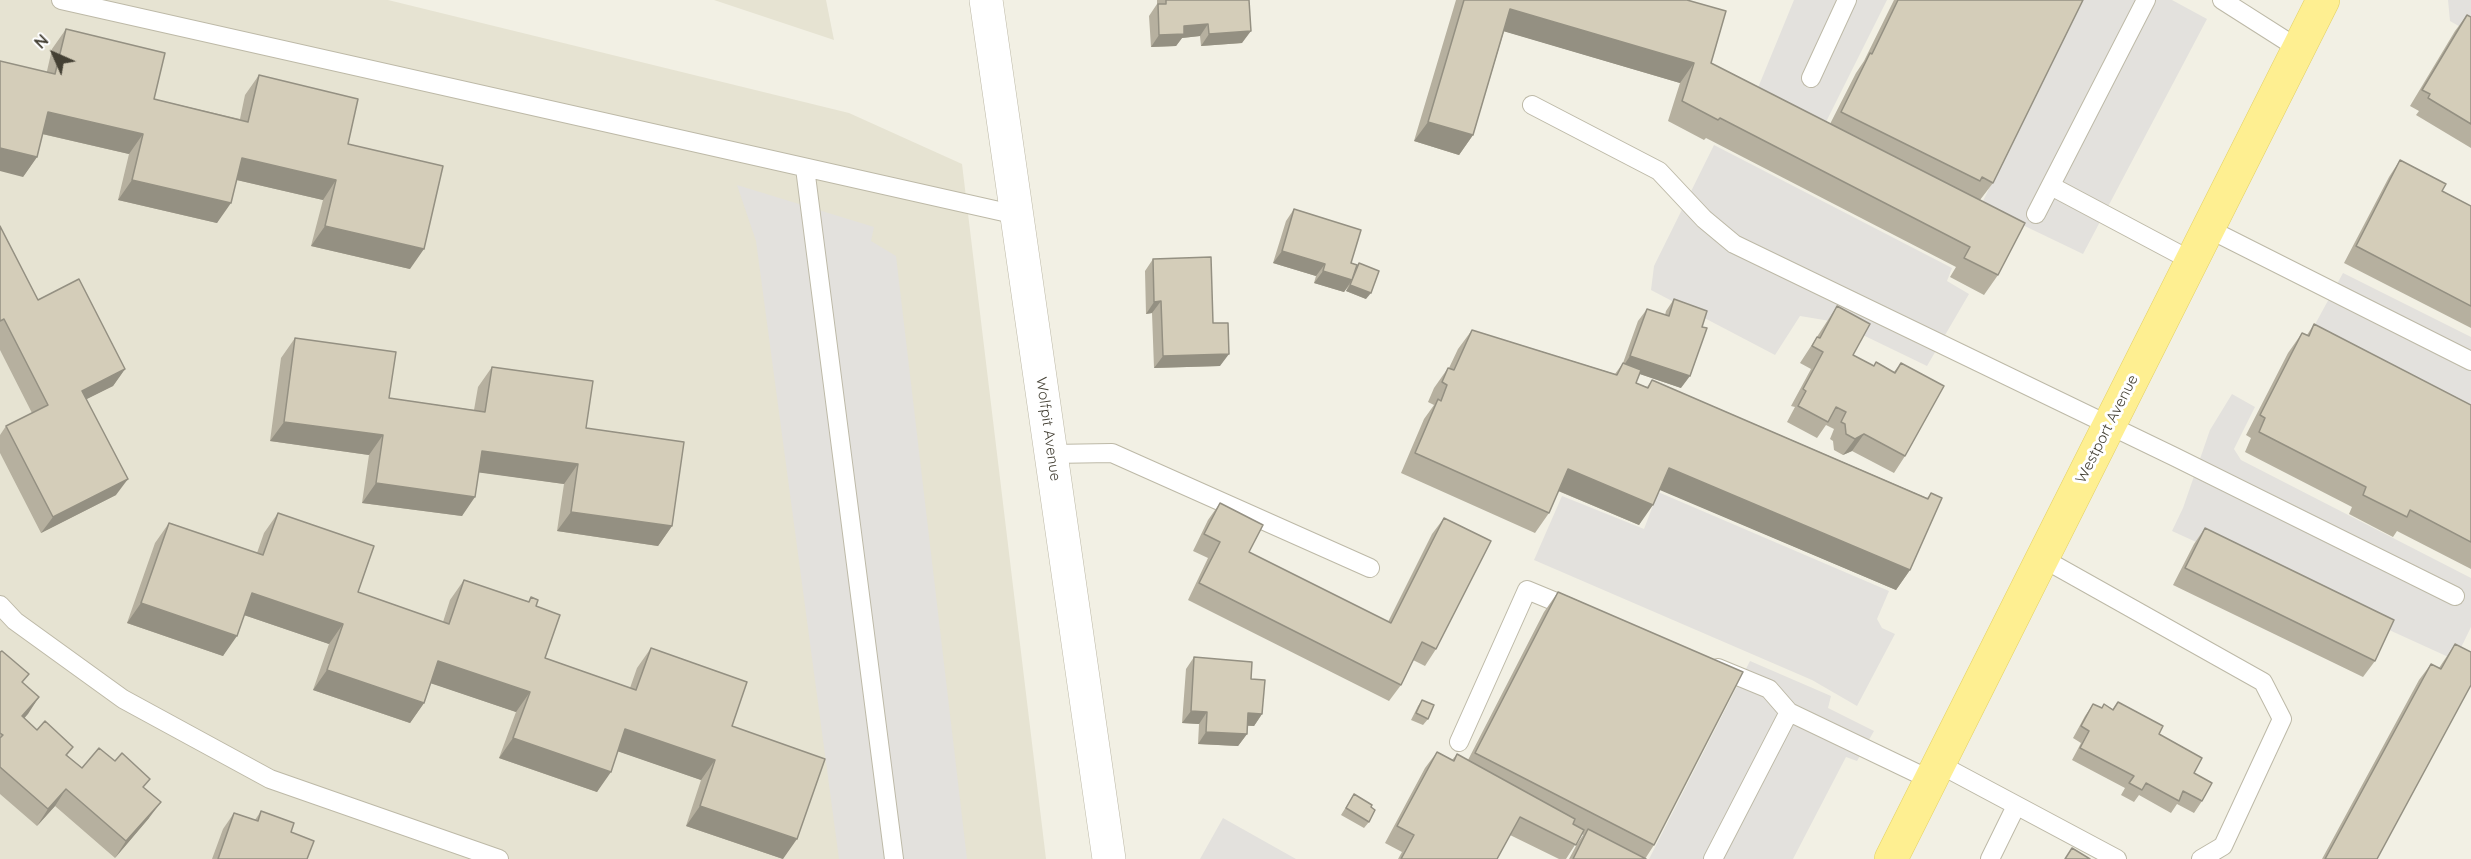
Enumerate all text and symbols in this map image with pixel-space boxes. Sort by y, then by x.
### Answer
north arrow [24,24,84,84]
text: N [30,30,52,53]
street label: Westport Avenue [2072,372,2142,486]
street label: Wolfpit Avenue [1032,376,1064,482]

